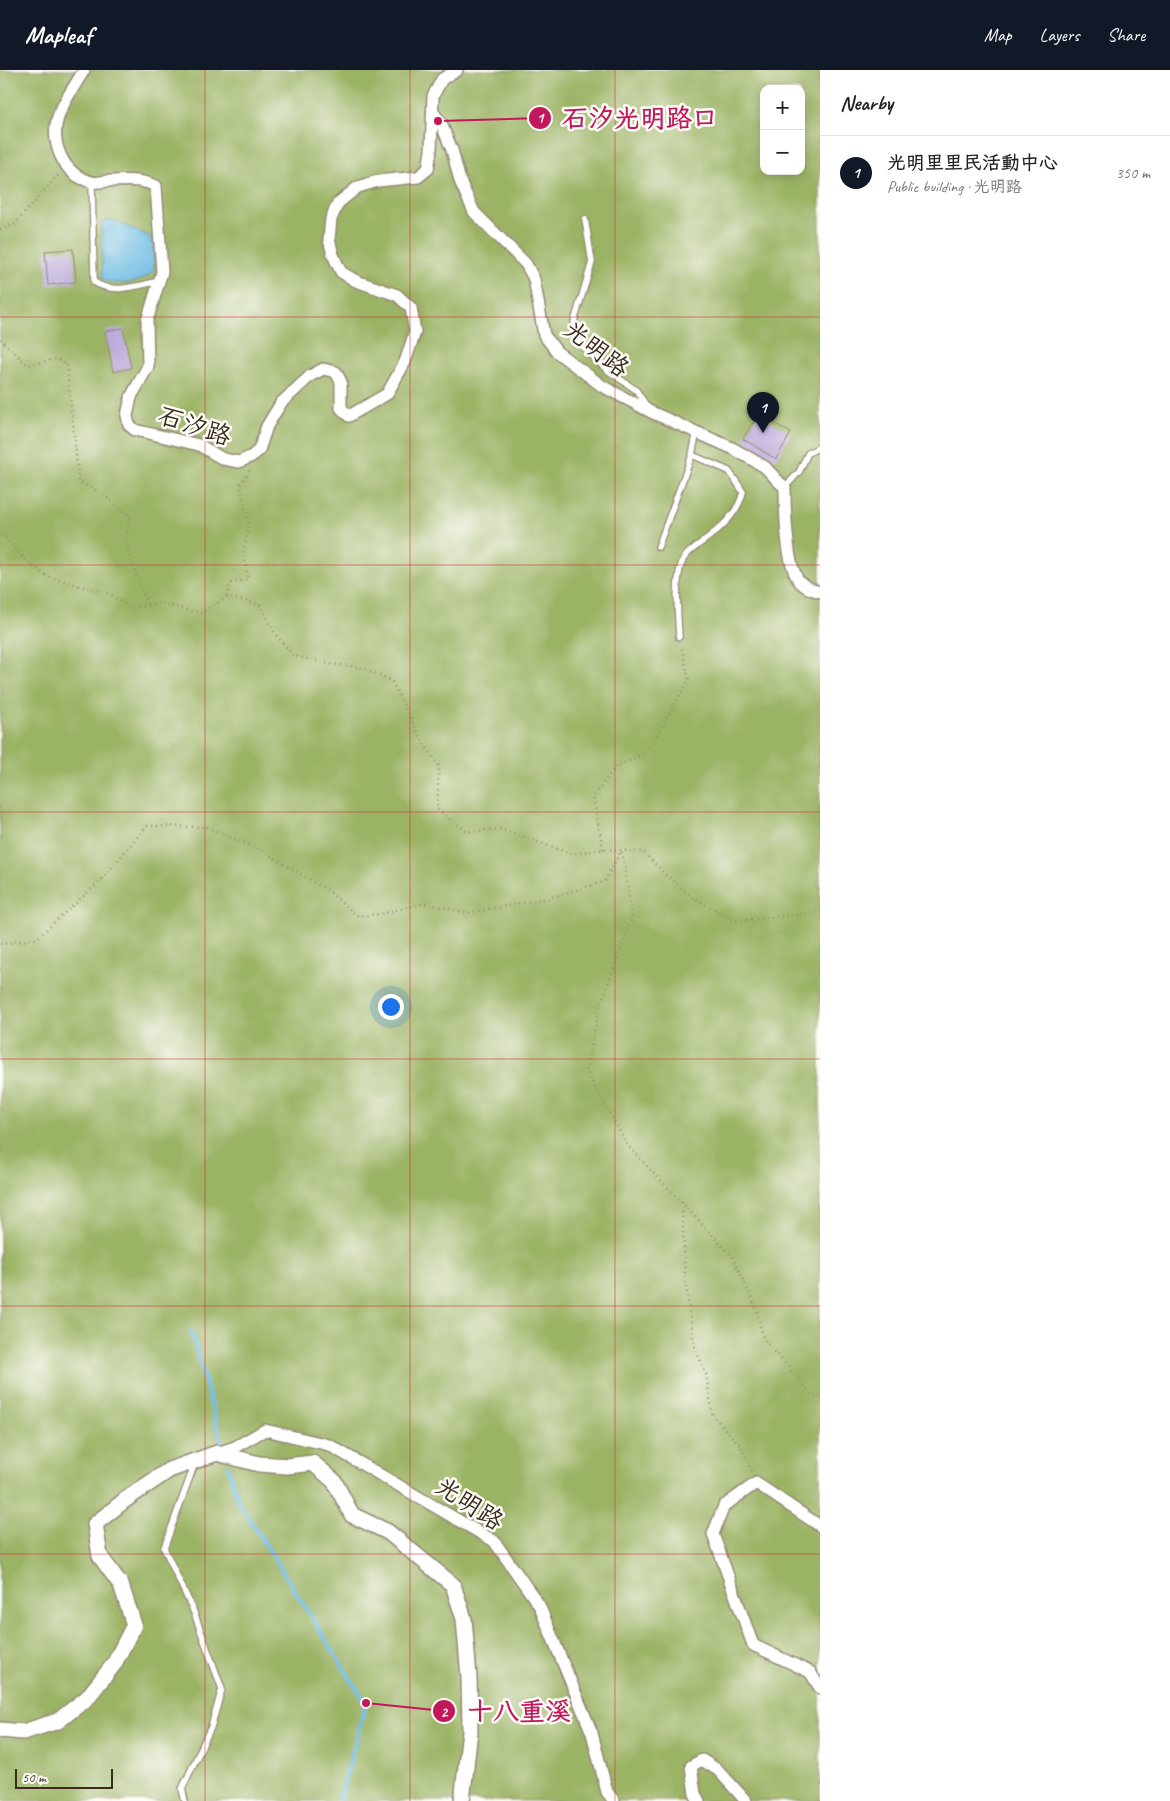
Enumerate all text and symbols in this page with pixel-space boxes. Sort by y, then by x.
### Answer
text: Mapleaf [25,20,92,50]
text: Map [984,24,1012,46]
text: Layers [1040,24,1079,46]
text: Share [1107,24,1145,46]
map controls [760,85,805,175]
button: + [760,85,805,130]
text: Nearby [840,90,893,116]
callout: 石汐光明路口 [527,97,728,138]
text: 石汐光明路口 [562,102,718,135]
text: 1 [537,109,546,128]
button: − [760,130,805,175]
text: 光明里里民活動中心 [887,151,1058,175]
text: 1 [852,163,860,183]
text: 350 m [1116,163,1150,183]
text: Public building · 光明路 [887,177,1022,197]
street label: 光明路 [557,313,636,384]
pin: 1 [747,392,779,433]
street label: 石汐路 [154,399,235,453]
your location [378,994,404,1020]
street label: 光明路 [429,1470,510,1538]
callout: 十八重溪 [432,1691,581,1732]
text: 十八重溪 [467,1695,571,1728]
text: 2 [441,1703,449,1722]
scale bar [15,1766,112,1789]
text: 50 m [22,1769,46,1786]

